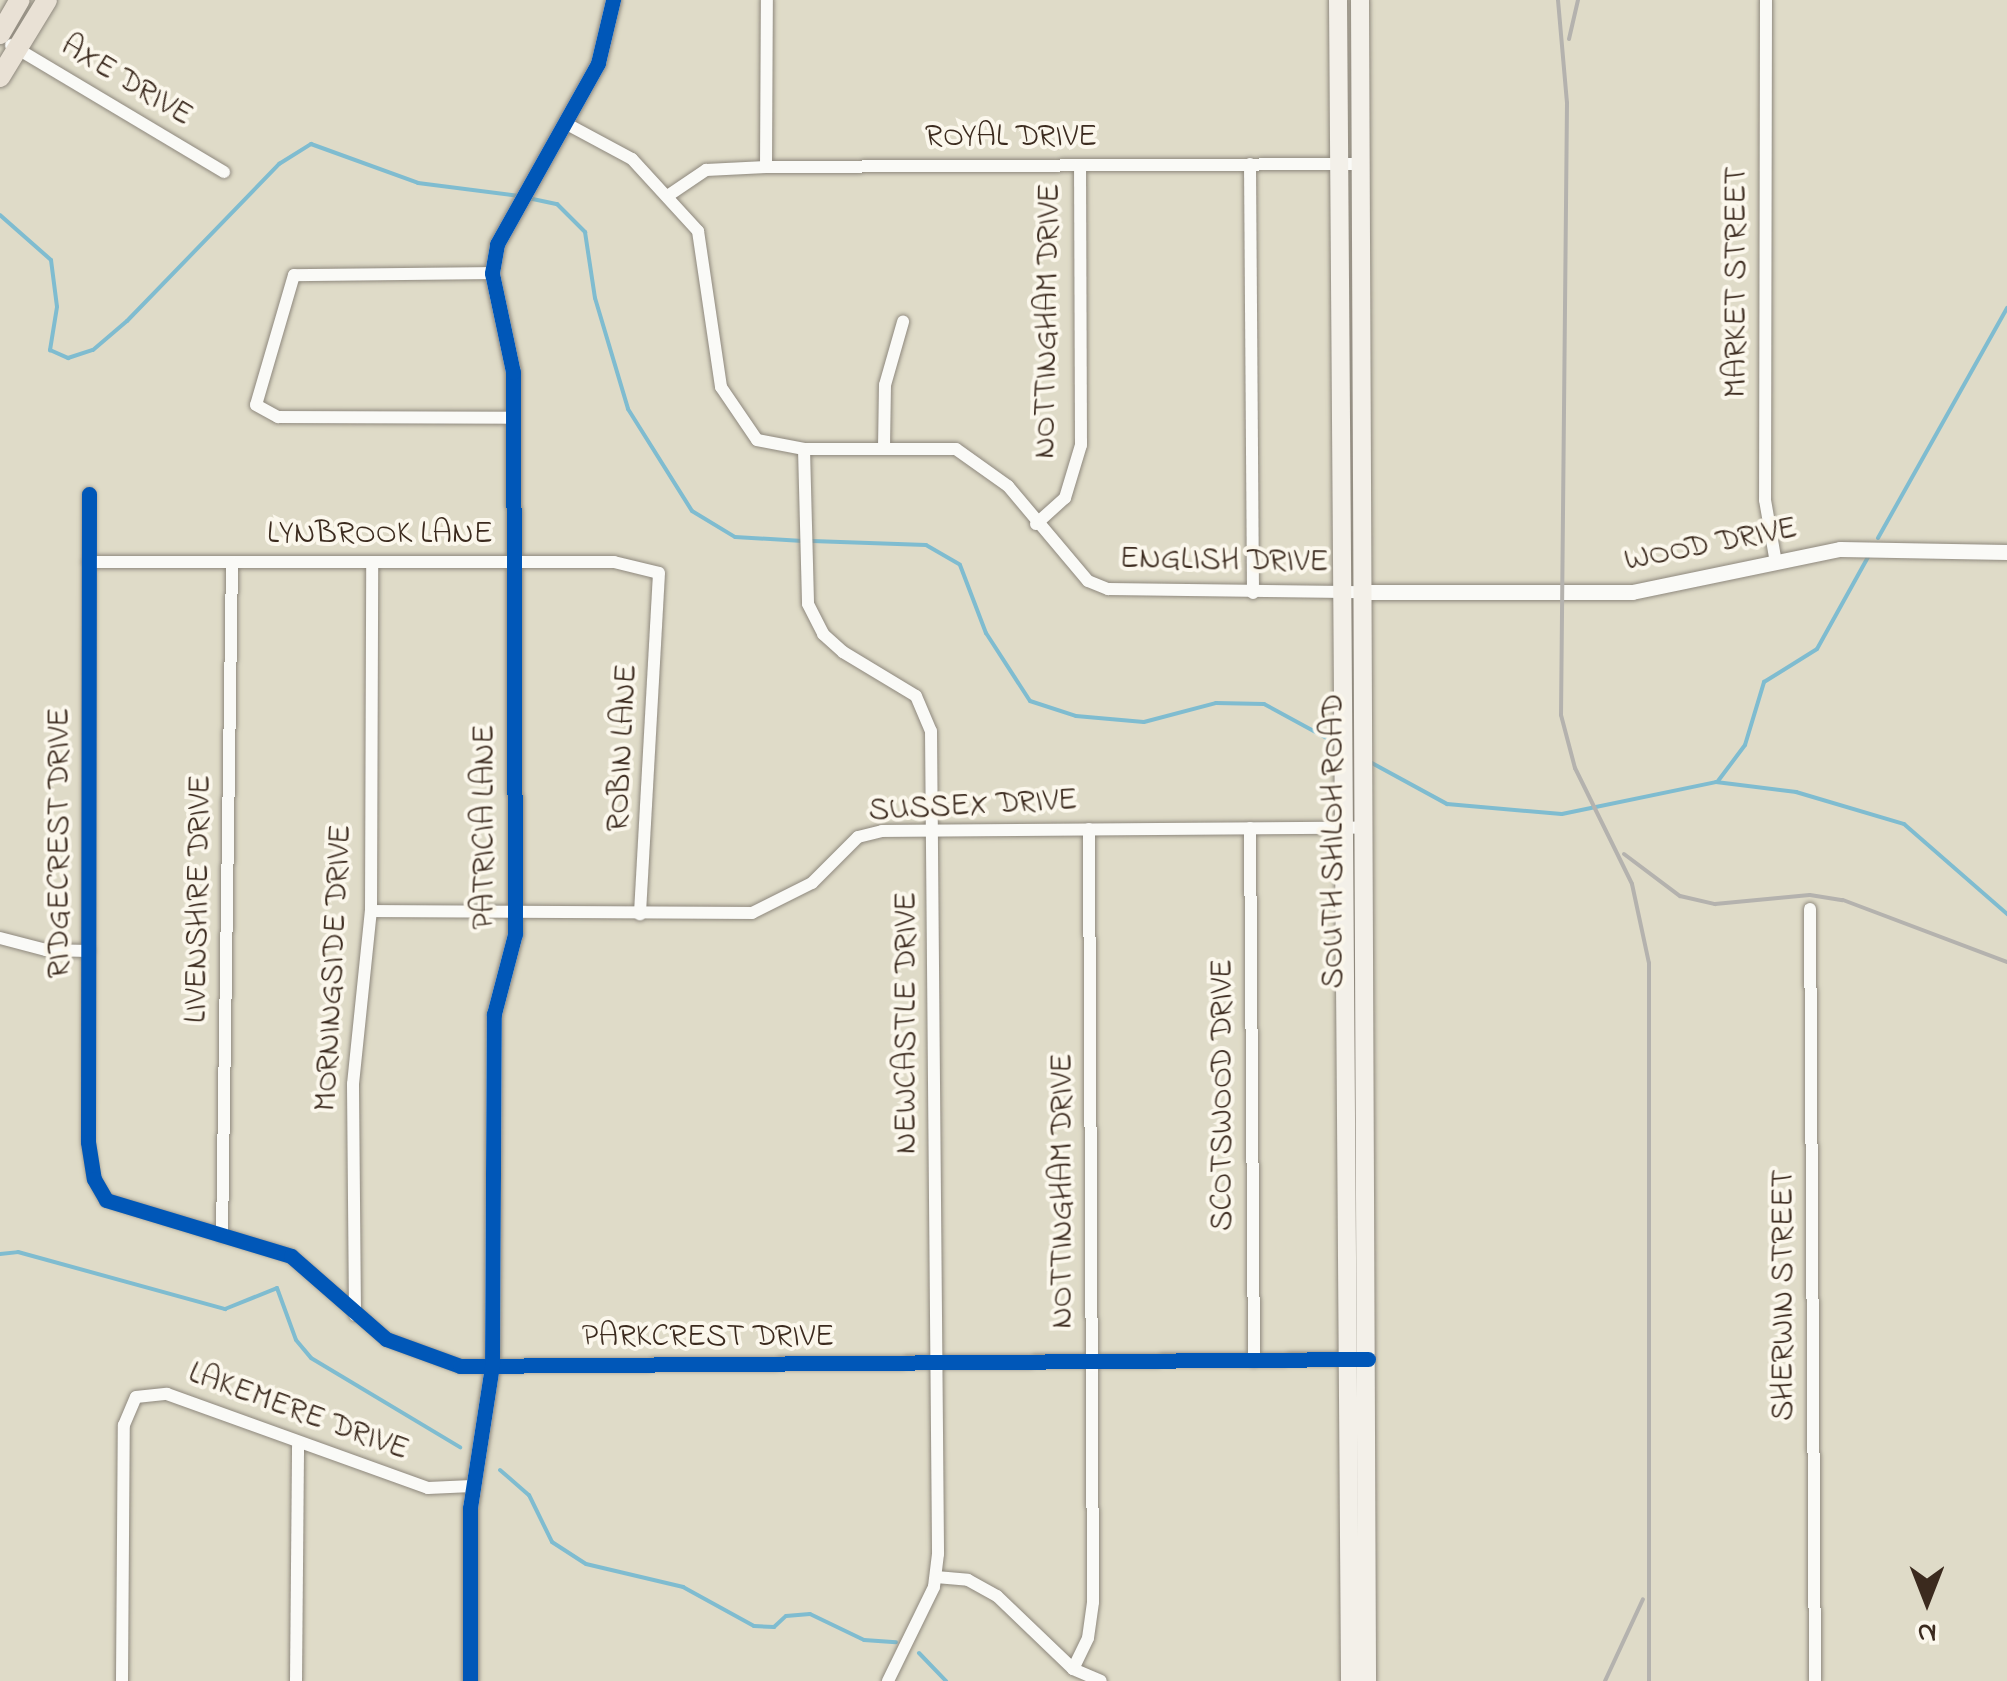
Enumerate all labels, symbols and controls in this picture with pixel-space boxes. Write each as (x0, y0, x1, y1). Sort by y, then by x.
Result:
street label: AXE DRIVE (53, 28, 199, 136)
street label: ROYAL DRIVE (925, 119, 1097, 157)
street label: MARKET STREET (1719, 166, 1757, 398)
street label: NOTTINGHAM DRIVE (1027, 183, 1071, 459)
street label: WOOD DRIVE (1621, 510, 1801, 582)
street label: LYNBROOK LANE (267, 516, 493, 554)
street label: ENGLISH DRIVE (1119, 541, 1329, 583)
street label: ROBIN LANE (600, 663, 648, 833)
street label: SOUTH SHILOH ROAD (1316, 693, 1354, 989)
street label: RIDGECREST DRIVE (42, 708, 80, 978)
street label: PATRICIA LANE (467, 724, 505, 930)
street label: LIVENSHIRE DRIVE (179, 775, 221, 1023)
street label: SUSSEX DRIVE (868, 782, 1078, 832)
street label: MORNINGSIDE DRIVE (308, 824, 362, 1112)
street label: NEWCASTLE DRIVE (889, 892, 927, 1154)
street label: SCOTSWOOD DRIVE (1205, 959, 1243, 1231)
street label: NOTTINGHAM DRIVE (1045, 1053, 1083, 1329)
street label: SHERWIN STREET (1766, 1169, 1804, 1421)
street label: PARKCREST DRIVE (582, 1319, 834, 1357)
street label: LAKEMERE DRIVE (183, 1355, 413, 1471)
north arrow (1877, 1551, 1977, 1651)
text: N (1918, 1611, 1936, 1652)

